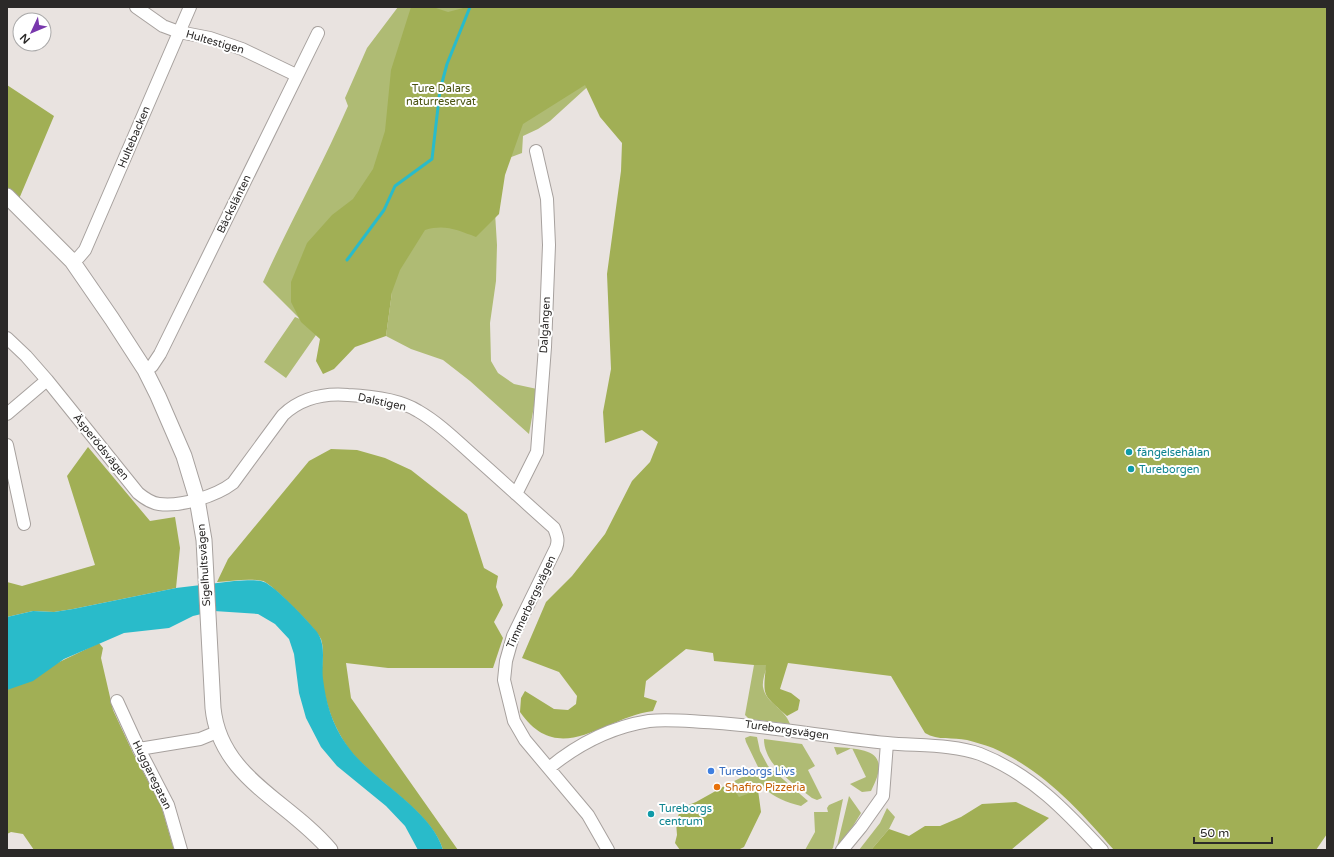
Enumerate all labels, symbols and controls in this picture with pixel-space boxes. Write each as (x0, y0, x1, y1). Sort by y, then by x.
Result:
north arrow (12, 12, 52, 52)
street label: Hultestigen (184, 27, 246, 57)
text: N (17, 31, 33, 46)
park label: Ture Dalars naturreservat (406, 82, 476, 108)
street label: Hultebacken (115, 104, 153, 170)
street label: Bäckslänten (214, 173, 254, 235)
street label: Dalgången (537, 296, 553, 354)
street label: Dalstigen (357, 391, 407, 413)
street label: Äsperödsvägen (70, 411, 132, 483)
place label: fängelsehålan (1137, 446, 1210, 459)
marker: fängelsehålan (1124, 447, 1134, 457)
place label: Tureborgen (1139, 463, 1200, 476)
marker: Tureborgen (1126, 464, 1136, 474)
street label: Sigelhultsvägen (195, 523, 213, 607)
street label: Timmerbergsvägen (504, 553, 558, 651)
street label: Tureborgsvägen (744, 718, 830, 742)
street label: Huggaregatan (130, 738, 174, 812)
place label: Tureborgs Livs (719, 765, 795, 778)
marker: Tureborgs Livs (706, 766, 716, 776)
place label: Shafiro Pizzeria (725, 781, 805, 794)
marker: Shafiro Pizzeria (712, 782, 722, 792)
place label: Tureborgs centrum (659, 802, 712, 828)
marker: Tureborgs centrum (646, 809, 656, 819)
scale bar (1194, 819, 1272, 845)
text: 50 m (1200, 826, 1229, 840)

